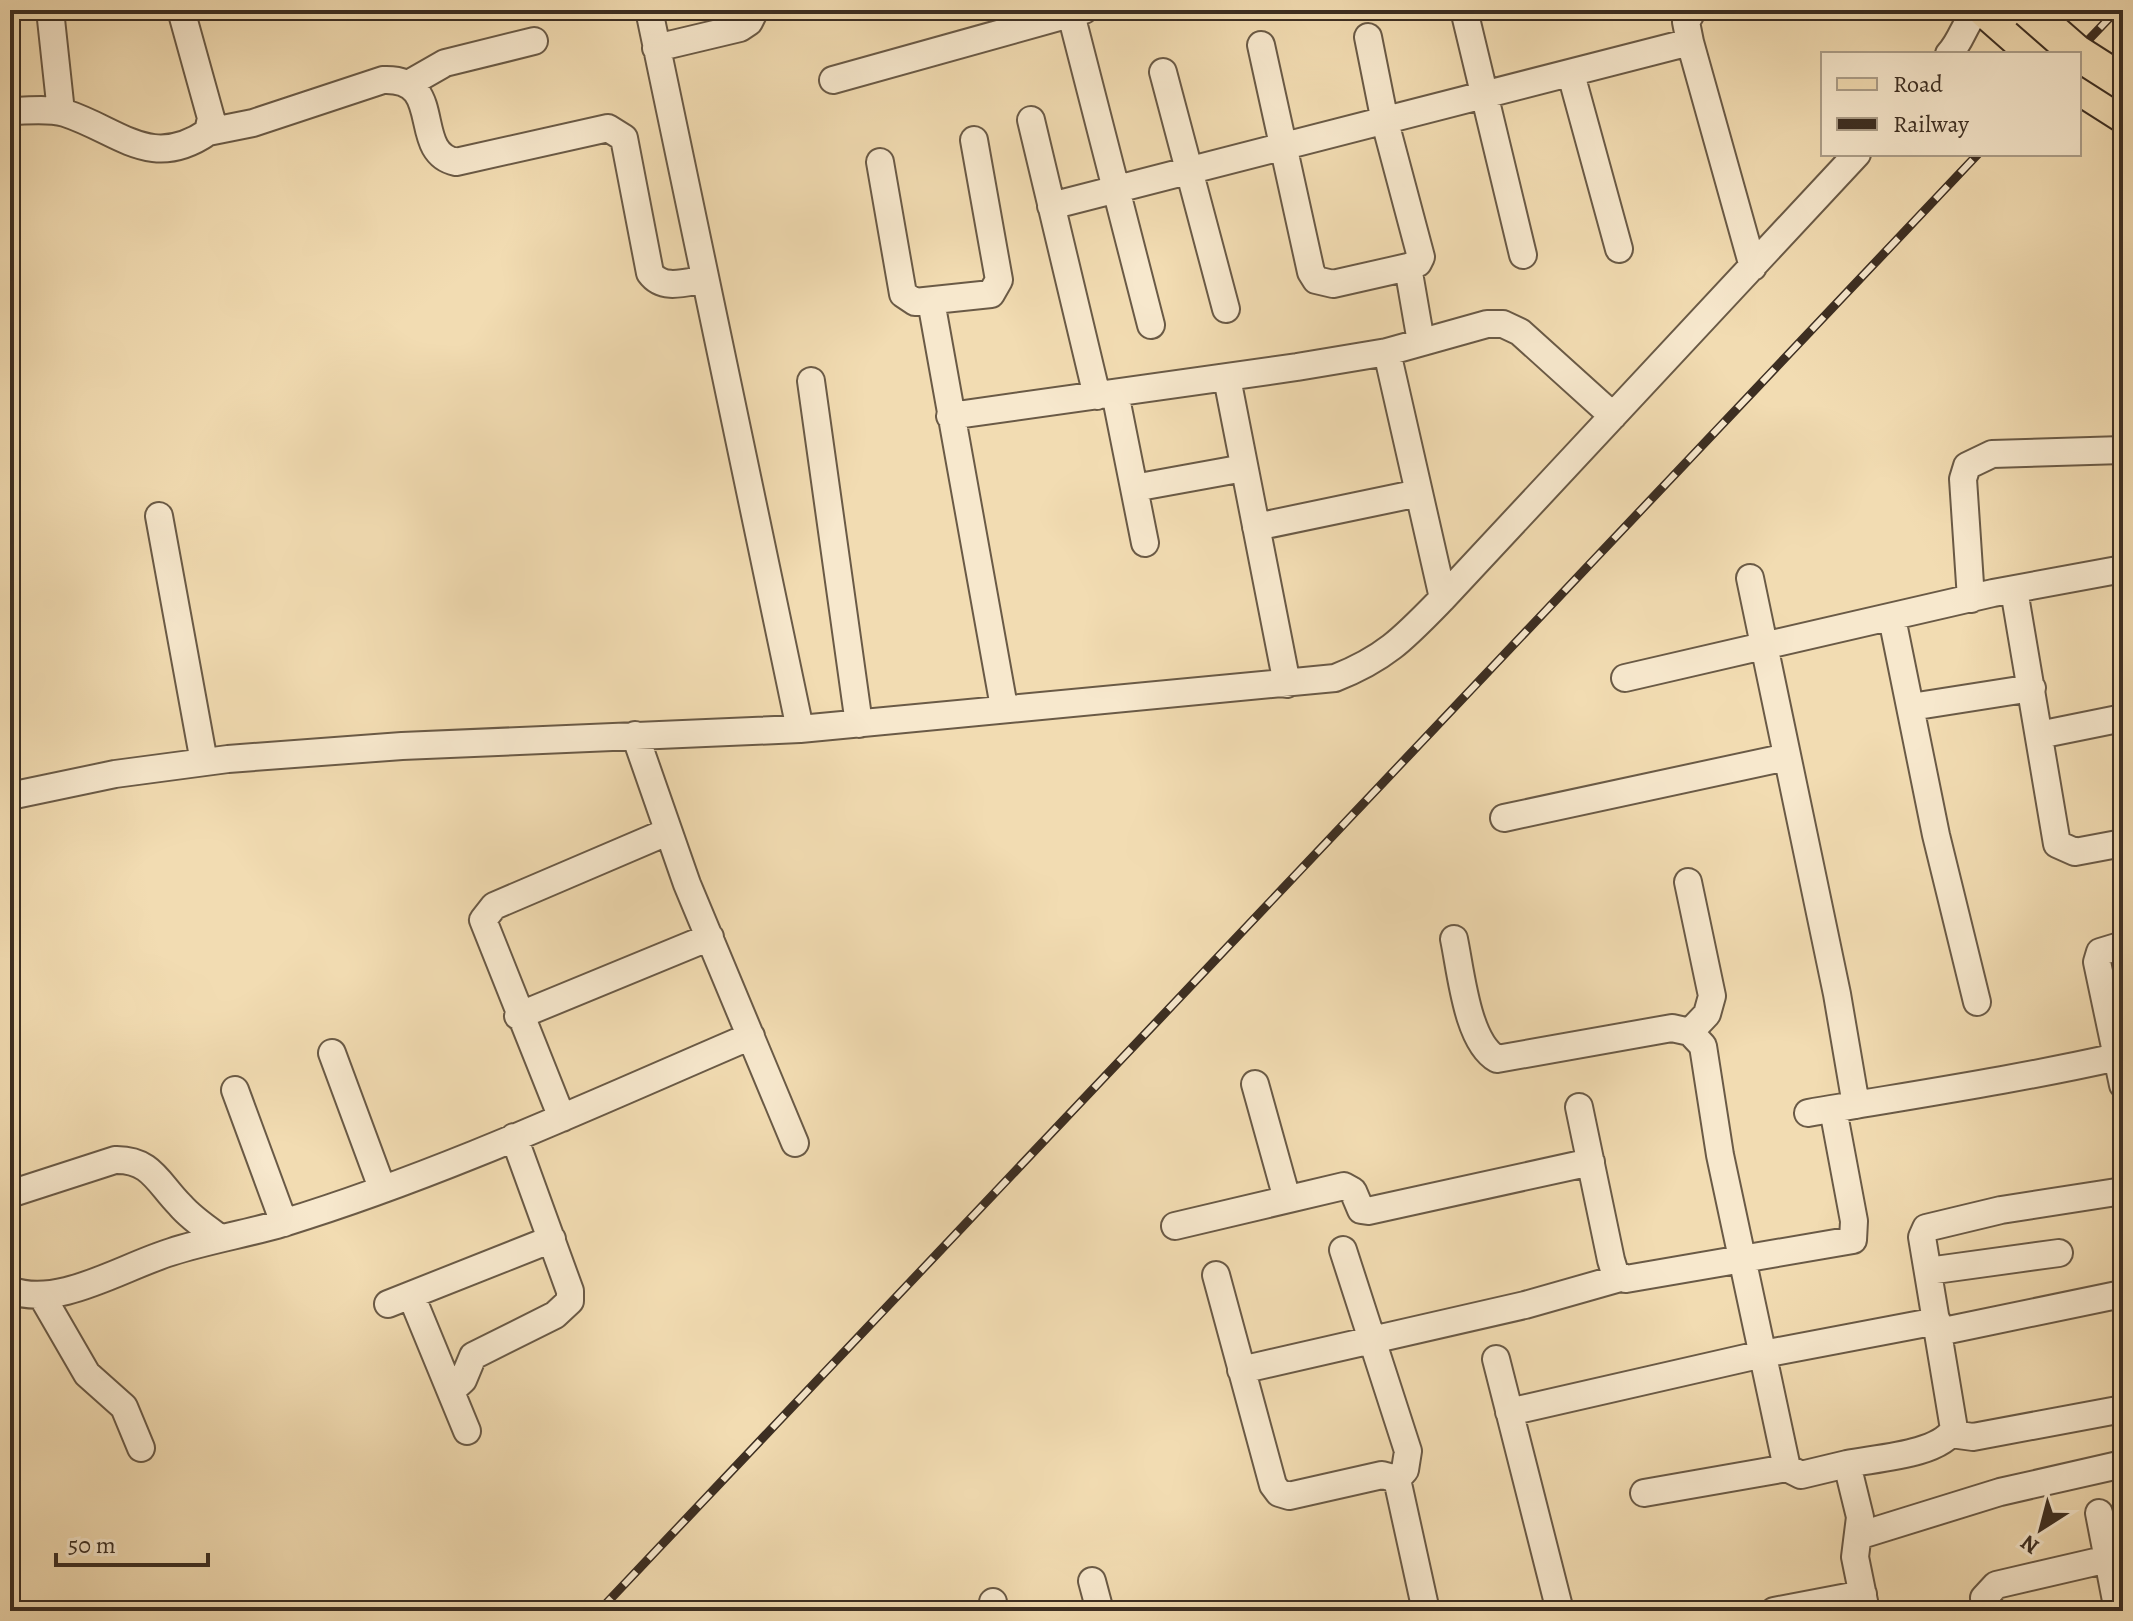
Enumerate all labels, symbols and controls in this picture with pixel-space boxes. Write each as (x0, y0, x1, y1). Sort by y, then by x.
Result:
legend (1821, 52, 2081, 156)
text: Road (1893, 68, 1943, 100)
text: Railway (1893, 108, 1969, 140)
north arrow (2001, 1489, 2081, 1569)
scale bar (56, 1517, 208, 1567)
text: N (2015, 1528, 2045, 1561)
text: 50 m (68, 1529, 116, 1561)

